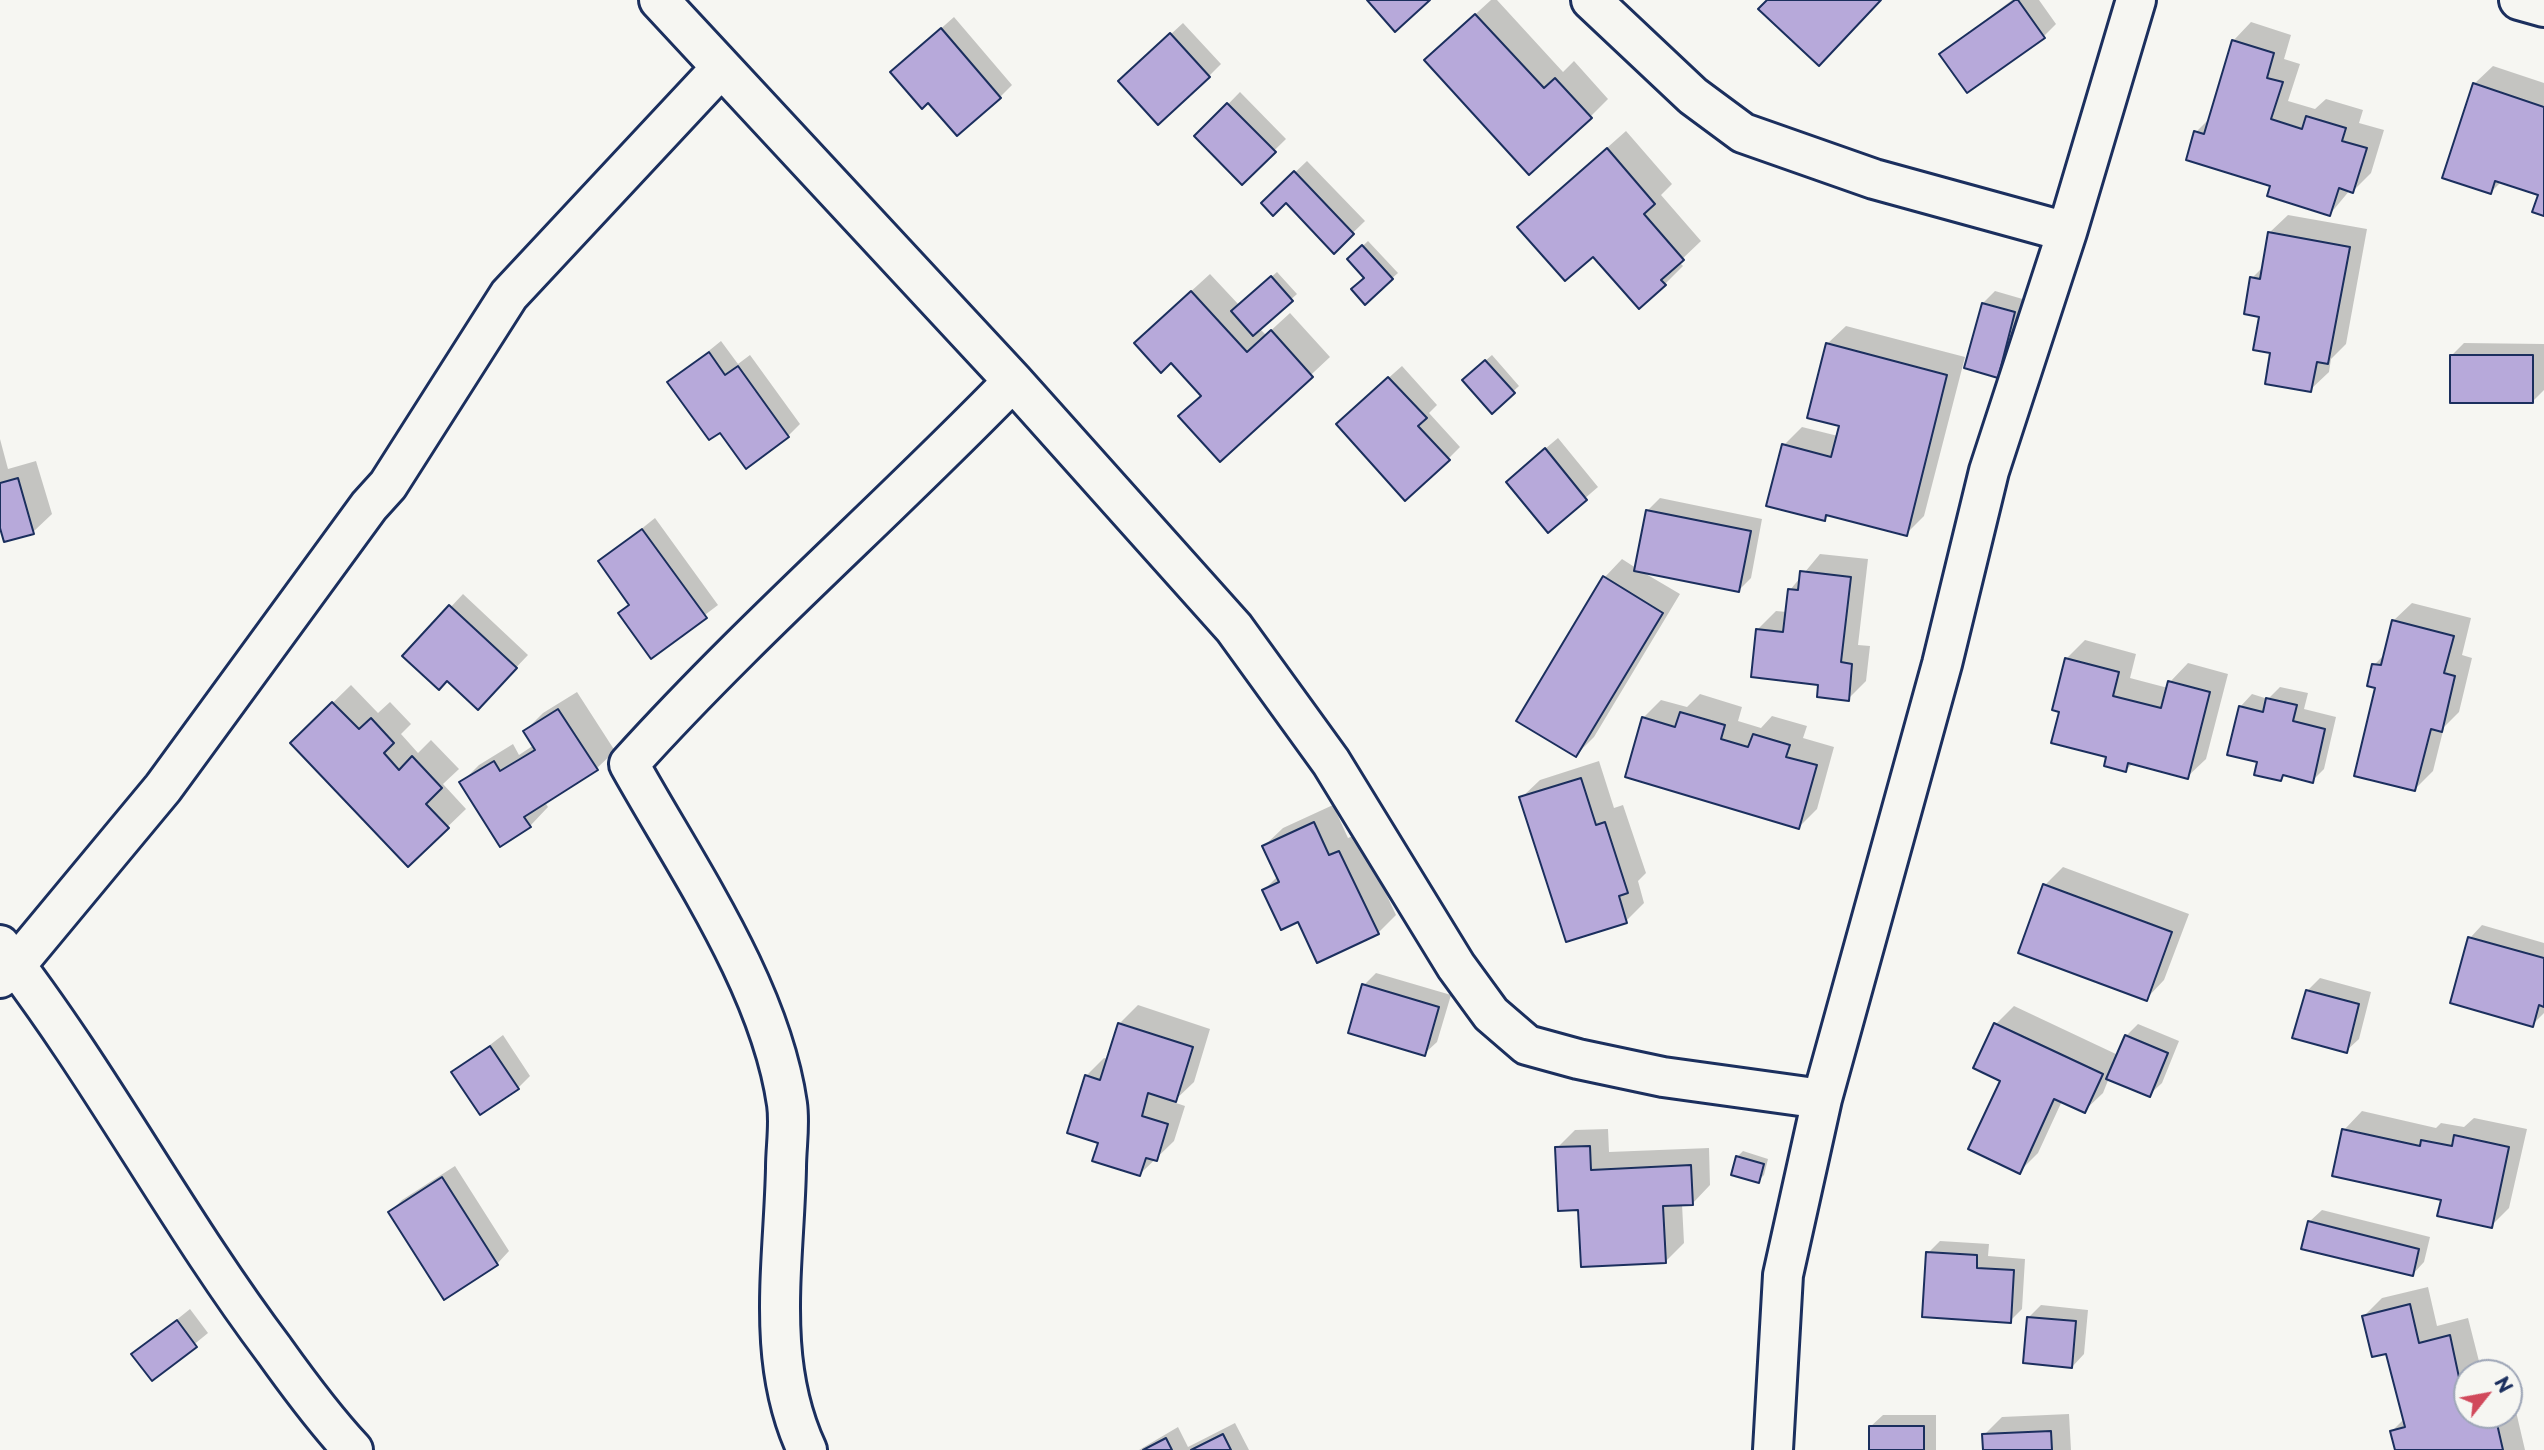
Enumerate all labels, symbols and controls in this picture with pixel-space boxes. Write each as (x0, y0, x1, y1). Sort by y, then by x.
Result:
north arrow (2453, 1359, 2523, 1429)
text: N (2488, 1371, 2520, 1398)

